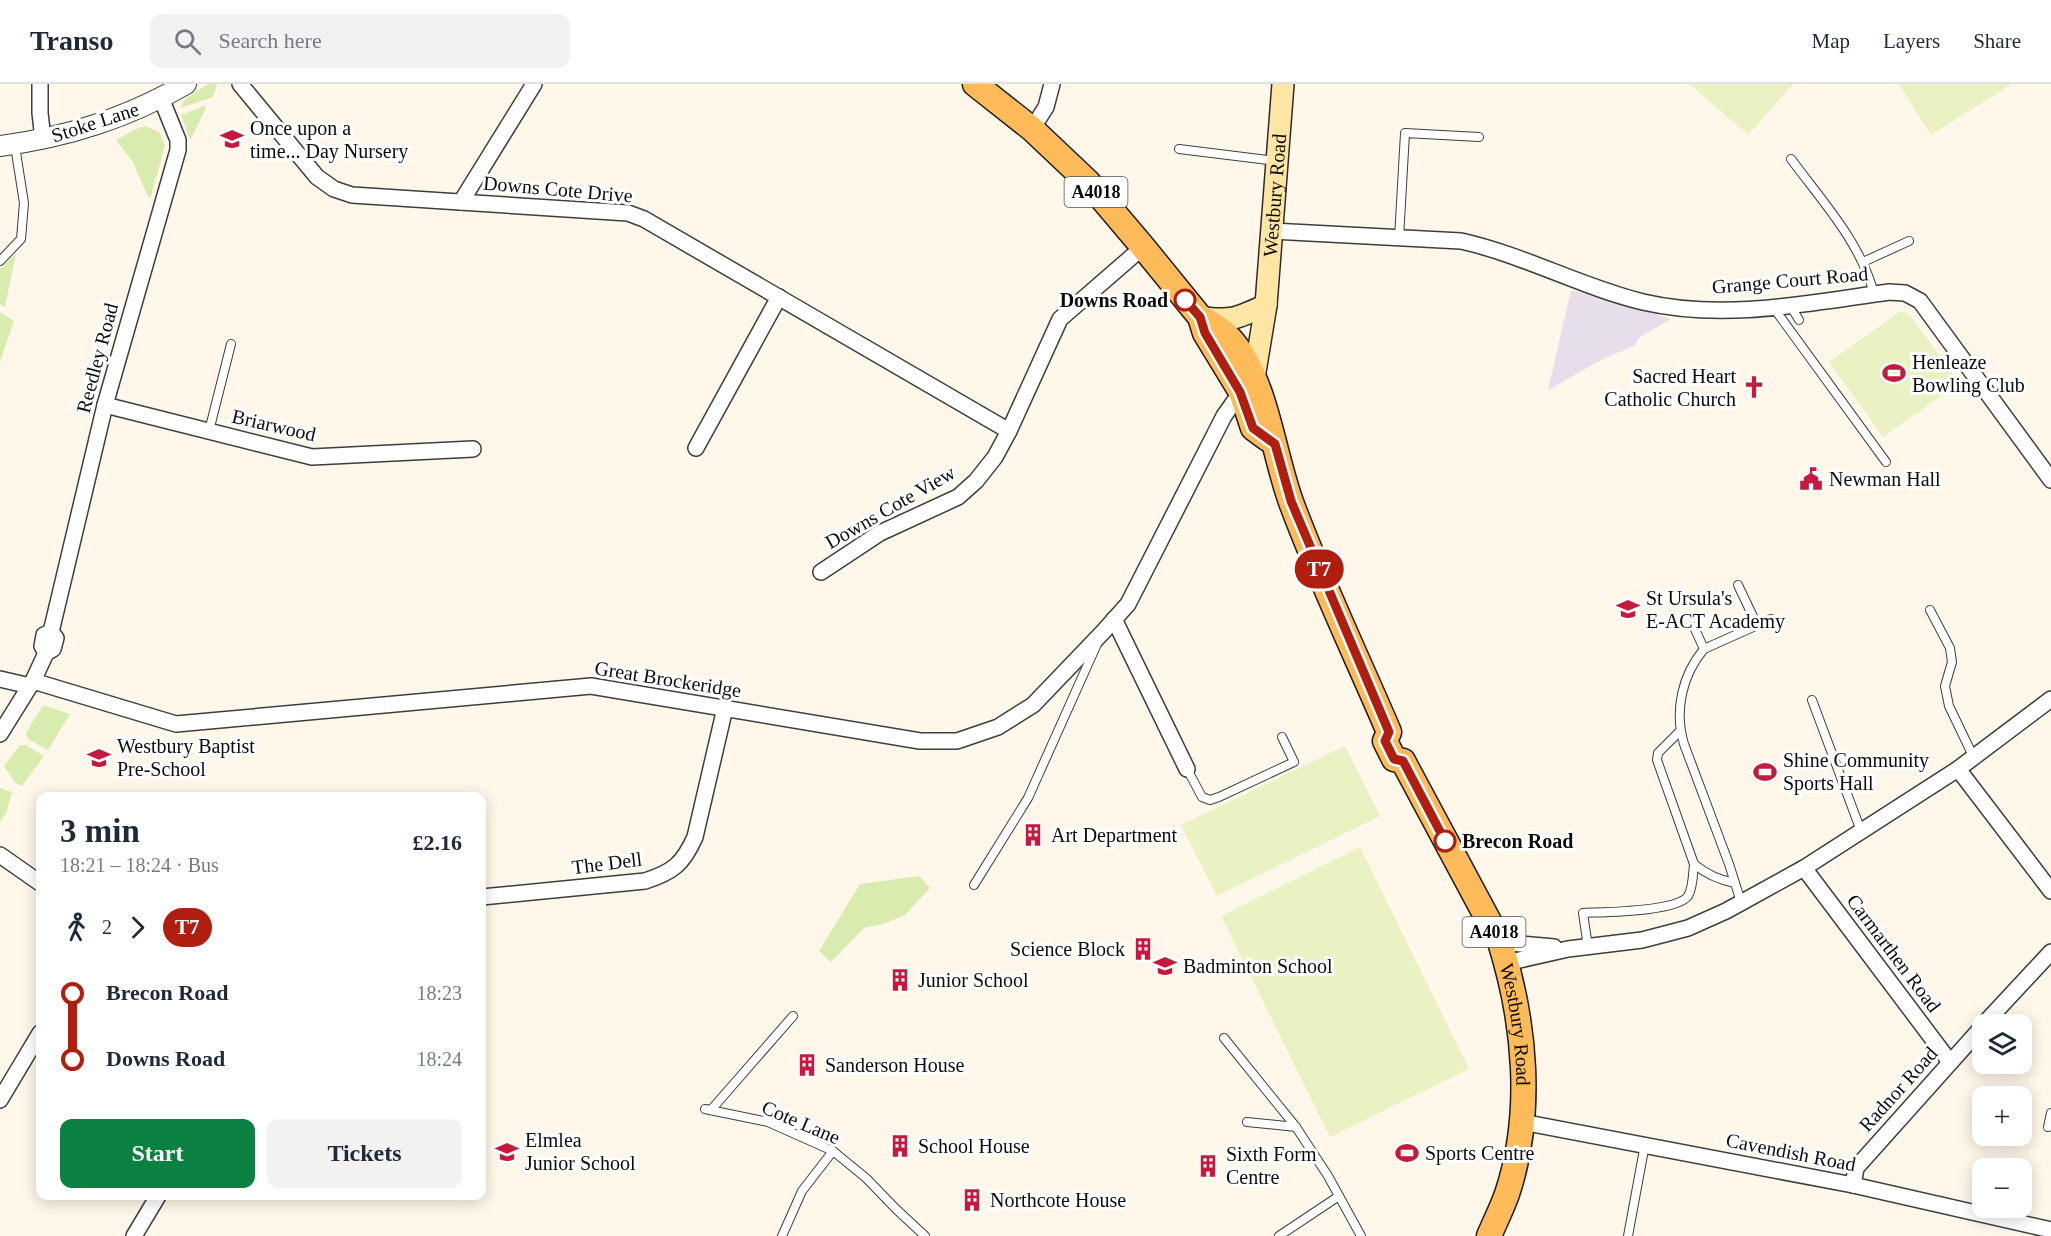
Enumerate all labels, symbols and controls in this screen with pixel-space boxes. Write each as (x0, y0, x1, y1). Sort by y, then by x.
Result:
search box (150, 14, 570, 68)
text: Transo (30, 25, 114, 56)
icon: search (171, 25, 204, 58)
text: Search here (219, 28, 322, 53)
text: Map (1812, 29, 1850, 53)
text: Layers (1883, 29, 1940, 53)
text: Share (1973, 29, 2021, 53)
street label: Stoke Lane (49, 98, 142, 146)
place label: Once upon a time... Day Nursery (250, 117, 408, 163)
school or university icon: Once upon a time... Day Nursery (219, 126, 245, 152)
street label: Westbury Road (1259, 133, 1290, 258)
street label: Downs Cote Drive (482, 172, 634, 207)
road number: A4018 (1064, 177, 1128, 207)
street label: Grange Court Road (1711, 262, 1869, 299)
place label: Downs Road (1060, 289, 1168, 311)
marker: Downs Road (1174, 289, 1196, 311)
street label: Reedley Road (72, 301, 123, 416)
place label: Henleaze Bowling Club (1912, 351, 2025, 397)
sports icon: Henleaze Bowling Club (1881, 360, 1907, 386)
place label: Sacred Heart Catholic Church (1604, 365, 1736, 410)
church icon: Sacred Heart Catholic Church (1741, 374, 1767, 400)
street label: Briarwood (230, 405, 318, 445)
street label: Downs Cote View (821, 461, 959, 553)
public building icon: Newman Hall (1798, 466, 1824, 492)
place label: Newman Hall (1829, 468, 1941, 490)
line badge: T7 (1292, 550, 1346, 588)
text: T7 (1307, 557, 1331, 581)
place label: St Ursula's E-ACT Academy (1646, 587, 1785, 633)
school or university icon: St Ursula's E-ACT Academy (1615, 596, 1641, 622)
street label: Great Brockeridge (593, 657, 743, 702)
place label: Westbury Baptist Pre-School (117, 735, 255, 780)
school or university icon: Westbury Baptist Pre-School (86, 745, 112, 771)
place label: Shine Community Sports Hall (1783, 749, 1929, 795)
sports icon: Shine Community Sports Hall (1752, 759, 1778, 785)
text: 3 min (60, 813, 140, 849)
building icon: Art Department (1020, 822, 1046, 848)
place label: Art Department (1051, 824, 1178, 847)
text: £2.16 (413, 830, 462, 855)
marker: Brecon Road (1434, 830, 1456, 852)
place label: Brecon Road (1462, 830, 1573, 852)
street label: The Dell (571, 848, 644, 878)
text: 18:21 – 18:24 · Bus (60, 854, 219, 876)
street label: Carmarthen Road (1843, 890, 1945, 1016)
icon: walk (60, 911, 93, 944)
icon: forward (121, 911, 154, 944)
text: T7 (175, 915, 200, 939)
text: 2 (102, 916, 112, 938)
road number: A4018 (1462, 917, 1526, 947)
building icon: Science Block (1130, 936, 1156, 962)
place label: Science Block (1010, 938, 1125, 960)
school or university icon: Badminton School (1152, 953, 1178, 979)
place label: Badminton School (1183, 955, 1333, 977)
street label: Westbury Road (1496, 961, 1534, 1086)
building icon: Junior School (887, 967, 913, 993)
place label: Junior School (918, 969, 1029, 991)
text: Brecon Road (106, 980, 228, 1005)
text: 18:23 (416, 982, 462, 1004)
map controls (1972, 1014, 2032, 1218)
button: layers (1972, 1014, 2032, 1074)
street label: Radnor Road (1854, 1042, 1942, 1136)
text: Downs Road (106, 1046, 225, 1071)
text: 18:24 (416, 1048, 462, 1070)
building icon: Sanderson House (794, 1052, 820, 1078)
place label: Sanderson House (825, 1054, 965, 1076)
button: + (1972, 1086, 2032, 1146)
street label: Cote Lane (759, 1096, 843, 1148)
button: Start (60, 1119, 255, 1188)
button: Tickets (267, 1119, 462, 1188)
place label: Elmlea Junior School (525, 1129, 636, 1174)
street label: Cavendish Road (1724, 1129, 1858, 1175)
building icon: School House (887, 1133, 913, 1159)
place label: School House (918, 1135, 1030, 1157)
school or university icon: Elmlea Junior School (494, 1139, 520, 1165)
sports icon: Sports Centre (1394, 1140, 1420, 1166)
place label: Sports Centre (1425, 1142, 1535, 1165)
place label: Sixth Form Centre (1226, 1143, 1317, 1188)
building icon: Sixth Form Centre (1195, 1153, 1221, 1179)
button: − (1972, 1158, 2032, 1218)
building icon: Northcote House (959, 1187, 985, 1213)
place label: Northcote House (990, 1189, 1126, 1211)

